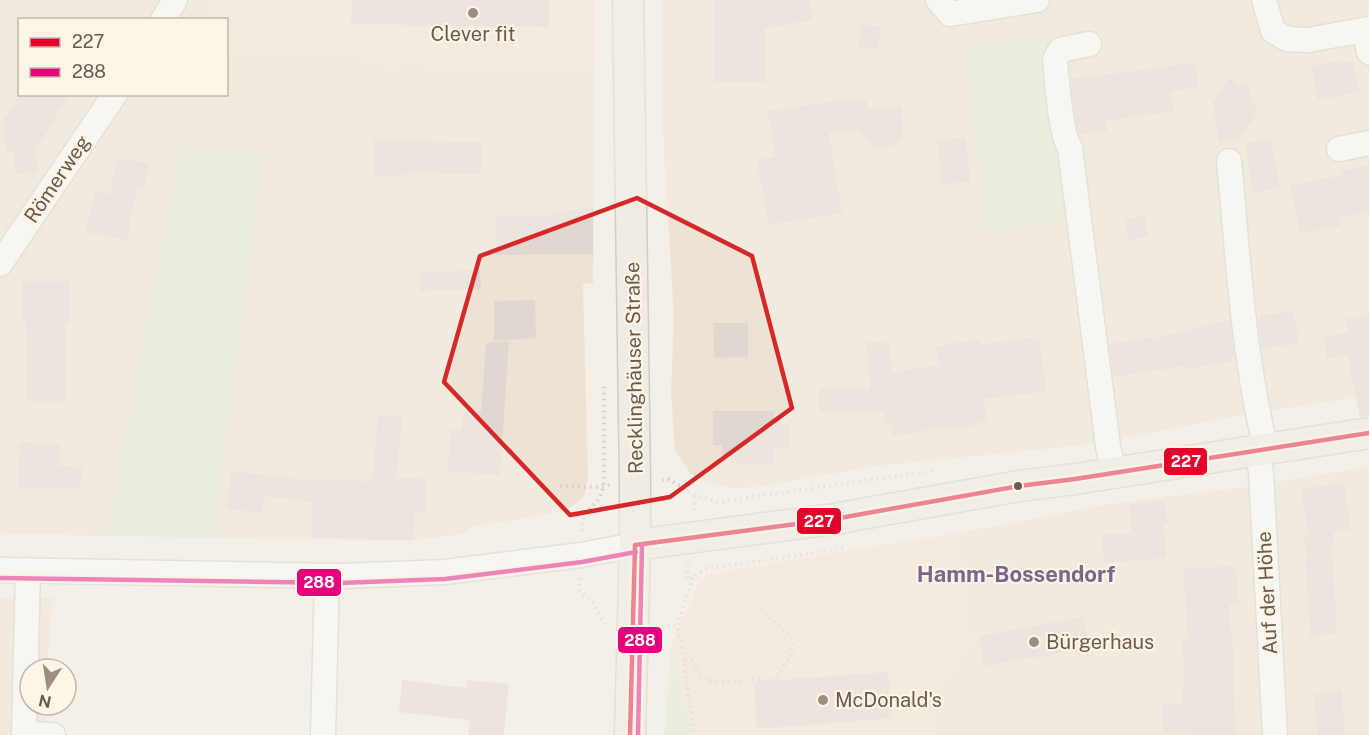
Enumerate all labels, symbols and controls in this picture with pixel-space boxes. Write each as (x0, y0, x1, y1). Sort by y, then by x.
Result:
marker: Clever fit (466, 6, 480, 20)
legend (18, 18, 228, 96)
place label: Clever fit (430, 22, 516, 46)
text: 227 (72, 31, 104, 52)
text: 288 (72, 61, 106, 82)
street label: Römerweg (19, 131, 95, 227)
street label: Recklinghäuser Straße (620, 262, 648, 474)
line badge: 227 (1163, 447, 1208, 476)
text: 227 (1171, 452, 1201, 471)
unlabelled marker (1012, 480, 1024, 492)
line badge: 227 (796, 507, 842, 535)
text: 227 (804, 512, 834, 531)
street label: Auf der Höhe (1252, 531, 1282, 655)
district label: Hamm-Bossendorf (917, 561, 1115, 587)
line badge: 288 (296, 568, 342, 597)
text: 288 (303, 573, 335, 592)
line badge: 288 (617, 626, 663, 654)
place label: Bürgerhaus (1046, 630, 1154, 654)
text: 288 (624, 631, 656, 650)
marker: Bürgerhaus (1027, 635, 1041, 649)
north arrow (18, 657, 78, 717)
place label: McDonald's (835, 688, 942, 712)
text: N (37, 691, 53, 712)
marker: McDonald's (816, 693, 830, 707)

